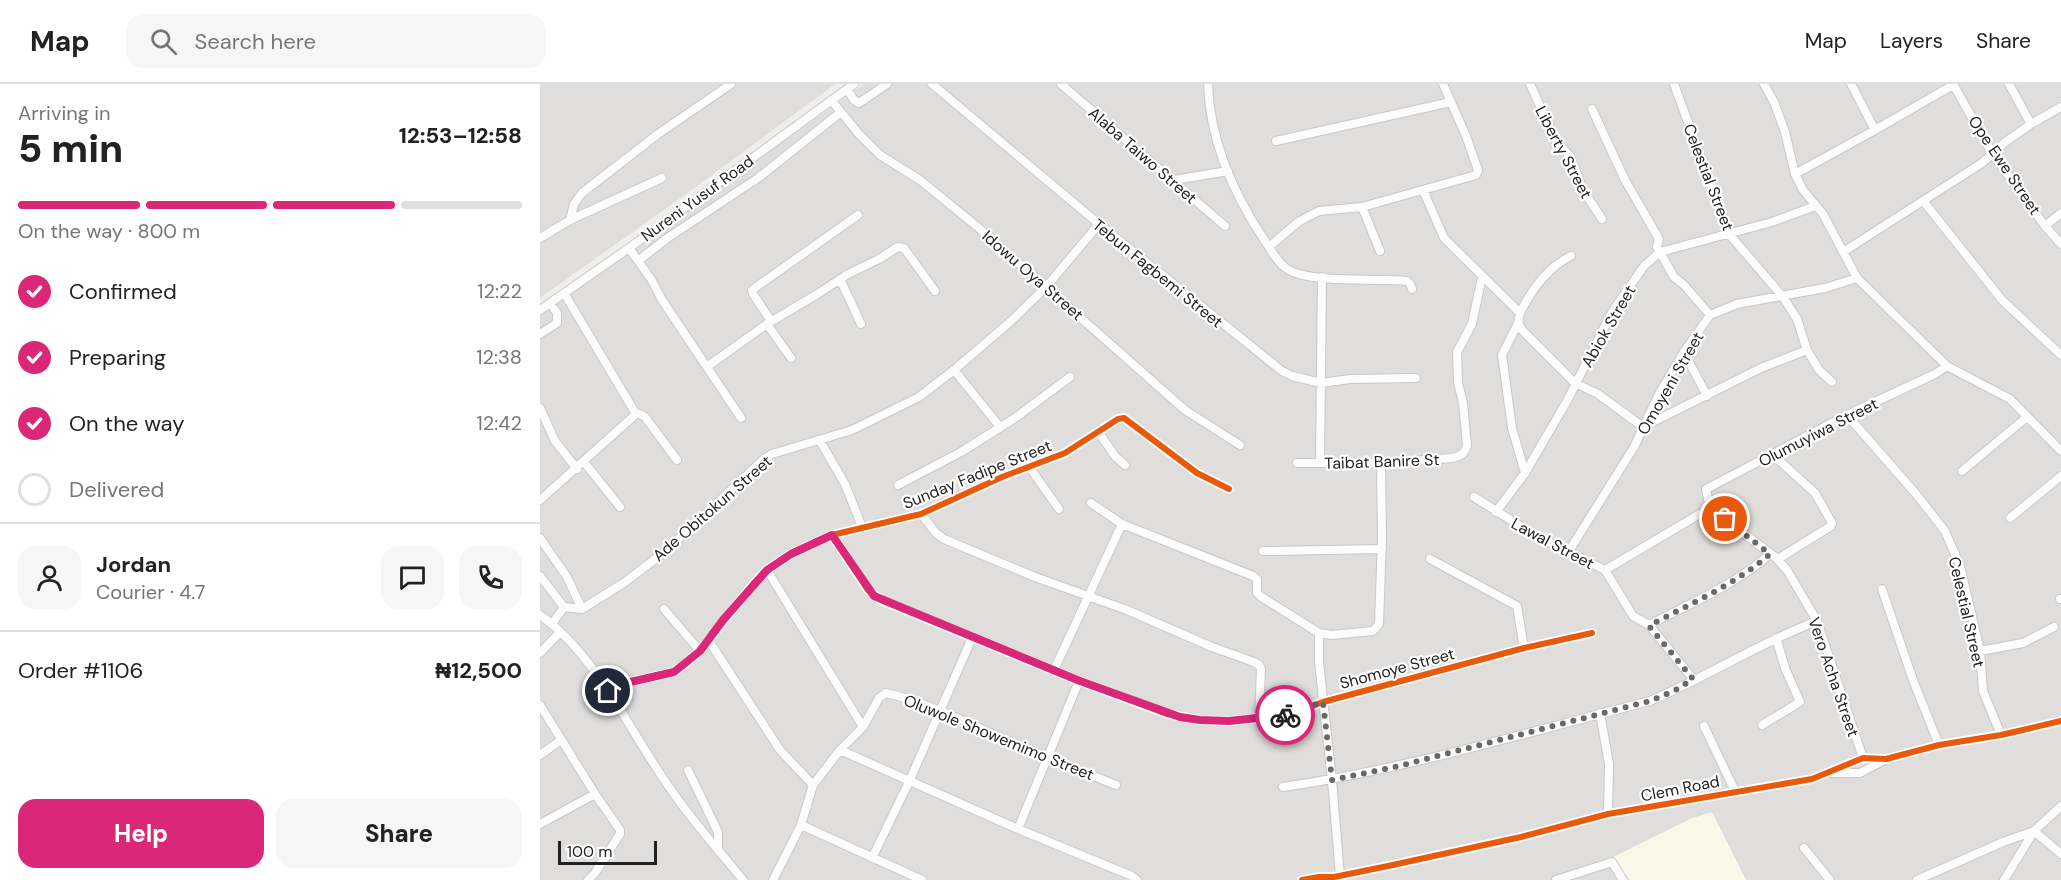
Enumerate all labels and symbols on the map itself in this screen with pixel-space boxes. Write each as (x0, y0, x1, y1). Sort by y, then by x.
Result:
street label: Alaba Taiwo Street (1084, 102, 1201, 208)
street label: Liberty Street (1530, 102, 1597, 202)
street label: Ope Ewe Street (1964, 112, 2046, 219)
street label: Celestial Street (1679, 121, 1739, 234)
street label: Nureni Yusuf Road (637, 150, 758, 246)
street label: Tebun Fagbemi Street (1088, 214, 1227, 332)
street label: Idowu Oya Street (978, 226, 1088, 325)
street label: Abiok Street (1576, 281, 1640, 371)
street label: Omoyeni Street (1632, 328, 1708, 438)
street label: Olumuyiwa Street (1755, 393, 1882, 472)
street label: Sunday Fadipe Street (900, 435, 1055, 514)
street label: Taibat Banire St (1324, 449, 1440, 474)
street label: Ade Obitokun Street (648, 451, 776, 566)
pin (1699, 493, 1750, 544)
street label: Lawal Street (1508, 513, 1598, 574)
street label: Celestial Street (1944, 555, 1989, 669)
street label: Vero Acha Street (1803, 615, 1864, 740)
street label: Shomoye Street (1337, 643, 1457, 694)
pin (582, 665, 633, 716)
courier (1255, 685, 1315, 745)
street label: Oluwole Showemimo Street (901, 690, 1097, 785)
street label: Clem Road (1639, 771, 1721, 806)
scale bar (558, 838, 657, 866)

